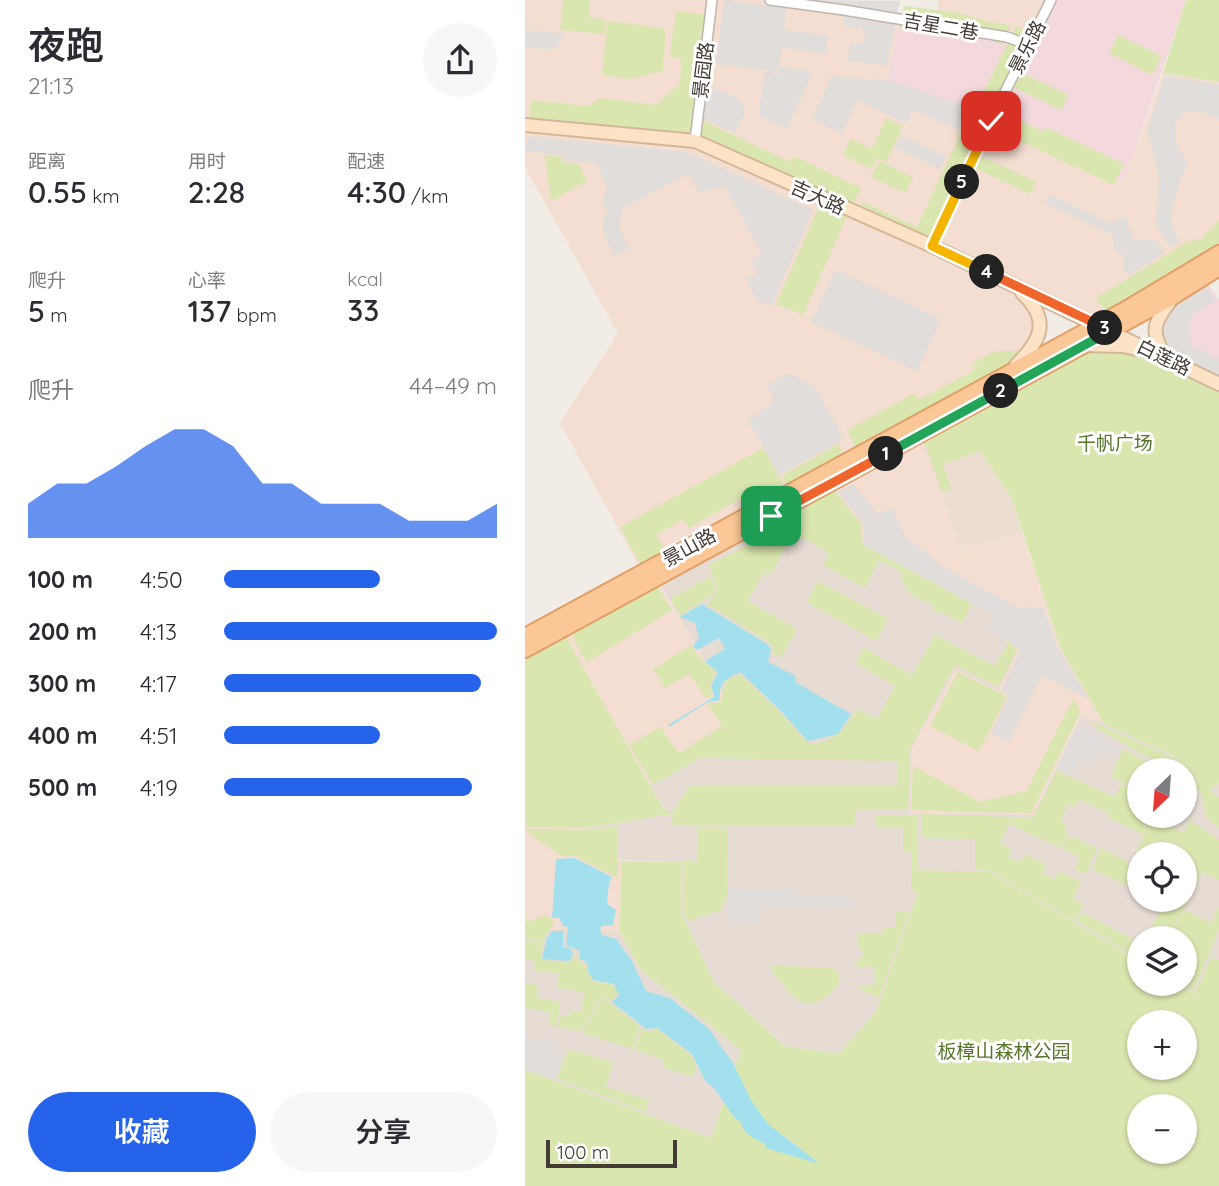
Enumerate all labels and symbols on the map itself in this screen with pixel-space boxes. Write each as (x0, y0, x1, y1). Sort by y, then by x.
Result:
street label: 吉星二巷 (901, 8, 981, 44)
street label: 景乐路 (1003, 16, 1051, 78)
street label: 景园路 (688, 40, 718, 100)
pin (961, 91, 1021, 151)
pin: 5 (945, 164, 979, 200)
street label: 吉大路 (787, 174, 849, 220)
pin: 4 (969, 254, 1005, 290)
pin: 3 (1087, 310, 1123, 346)
street label: 白莲路 (1133, 334, 1195, 380)
pin: 2 (983, 374, 1019, 408)
park label: 千帆广场 (1077, 431, 1153, 455)
pin: 1 (869, 436, 903, 472)
pin (741, 486, 801, 546)
street label: 景山路 (658, 523, 720, 571)
north arrow (1127, 758, 1197, 828)
park label: 板樟山森林公园 (937, 1039, 1071, 1063)
scale bar (546, 1137, 677, 1169)

